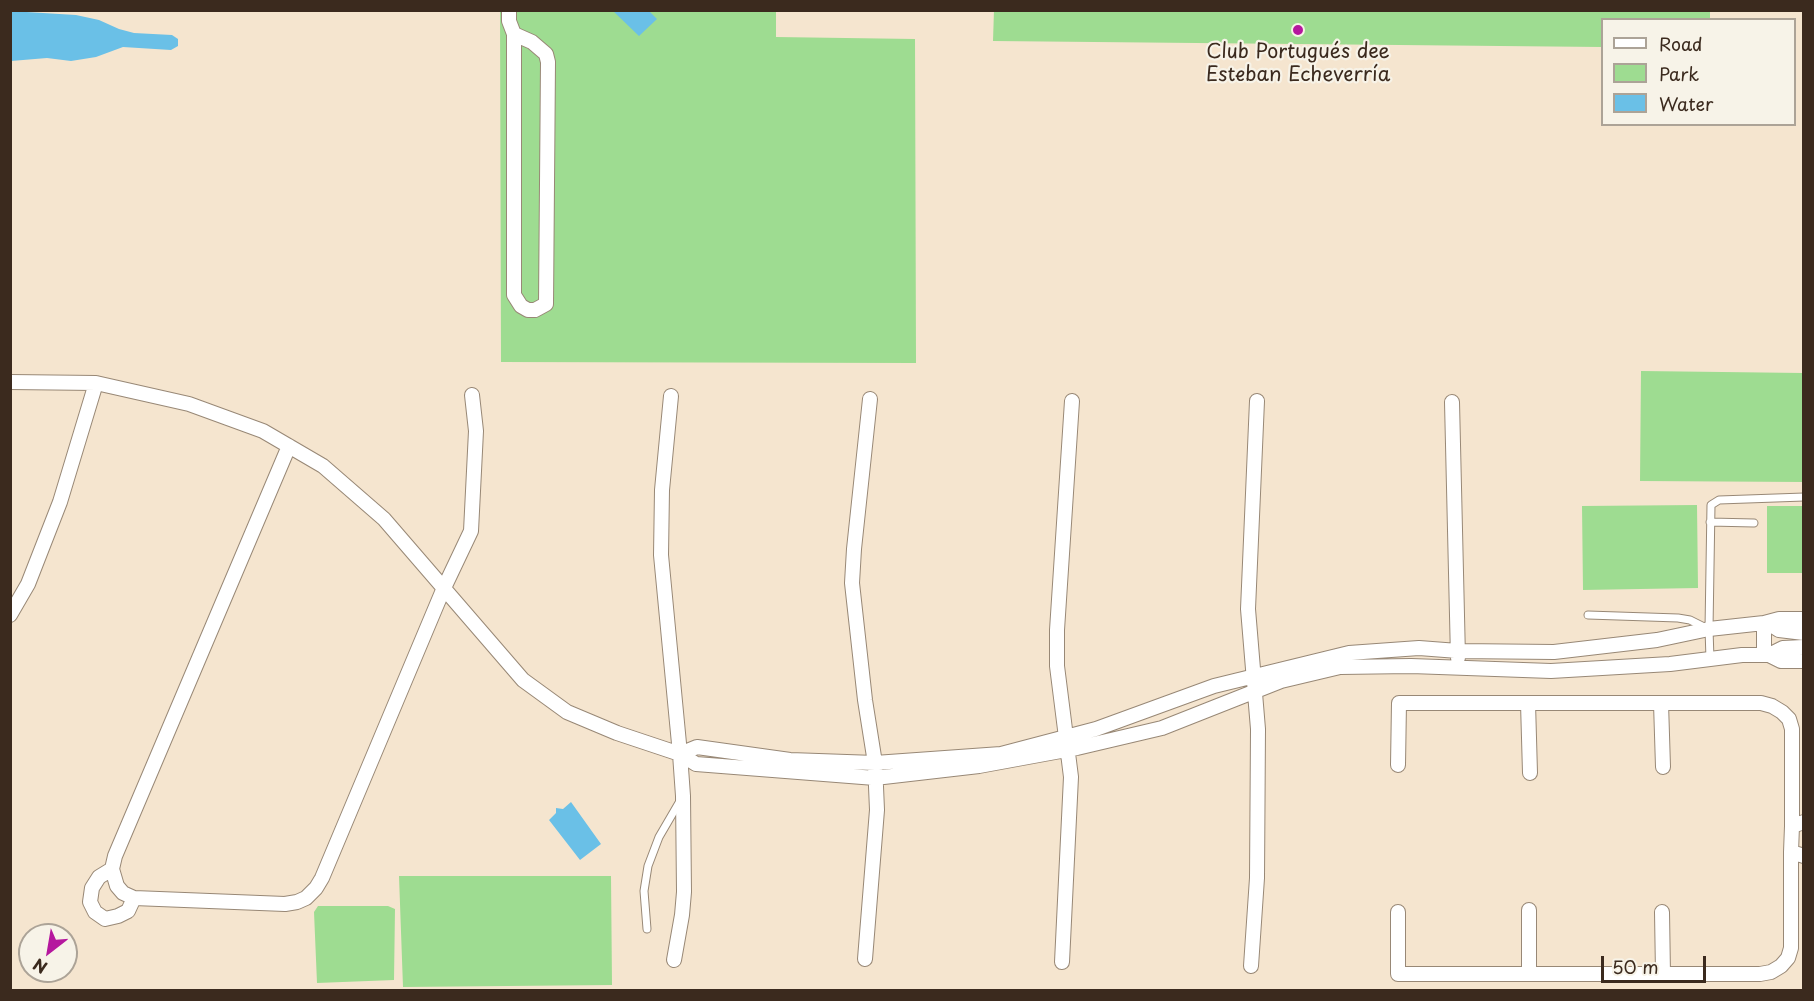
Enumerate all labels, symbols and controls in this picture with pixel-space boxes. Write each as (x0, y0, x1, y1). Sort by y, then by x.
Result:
legend (1601, 18, 1796, 126)
marker: Club Portugués dee Esteban Echeverría (1291, 23, 1305, 37)
text: Road (1659, 30, 1703, 57)
place label: Club Portugués dee Esteban Echeverría (1206, 40, 1390, 87)
text: Park (1659, 60, 1699, 87)
text: Water (1659, 90, 1713, 117)
north arrow (18, 923, 78, 983)
scale bar (1604, 944, 1709, 982)
text: N (28, 953, 51, 980)
text: 50 m (1612, 953, 1659, 980)

